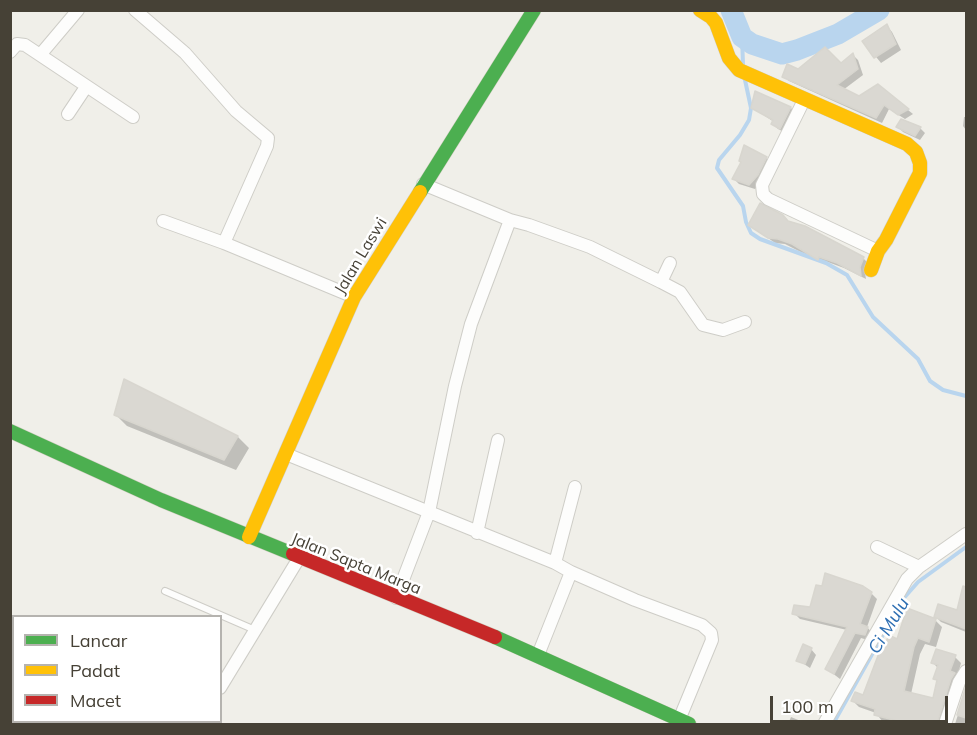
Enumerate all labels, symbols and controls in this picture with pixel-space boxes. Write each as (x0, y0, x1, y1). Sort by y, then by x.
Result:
street label: Jalan Laswi (331, 214, 391, 298)
street label: Jalan Sapta Marga (288, 529, 424, 599)
water label: Ci Mulu (864, 594, 914, 658)
legend (12, 615, 222, 723)
text: Lancar (70, 629, 127, 652)
text: Padat (70, 659, 120, 682)
scale bar (773, 684, 952, 722)
text: Macet (70, 689, 121, 712)
text: 100 m (781, 695, 834, 718)

